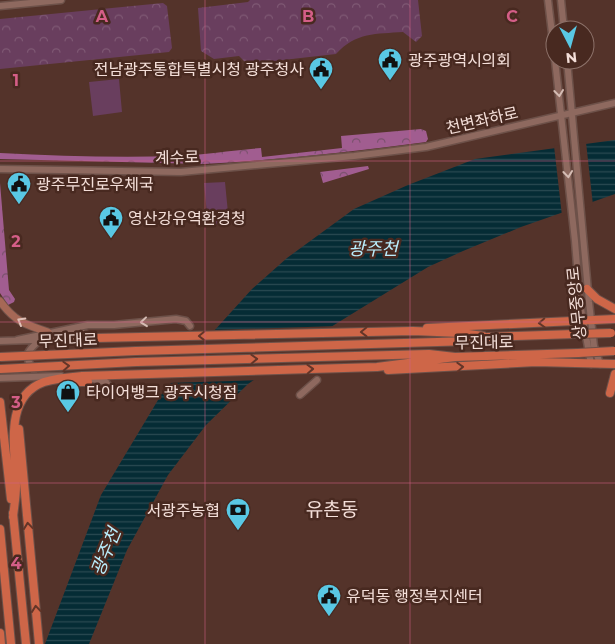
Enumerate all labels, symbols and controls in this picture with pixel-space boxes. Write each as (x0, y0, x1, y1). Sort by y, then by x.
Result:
text: A (95, 7, 109, 26)
text: B (302, 7, 314, 26)
text: C (506, 7, 518, 26)
north arrow (545, 20, 595, 70)
public building icon: 광주광역시의회 (377, 47, 403, 81)
text: N (565, 48, 578, 67)
place label: 광주광역시의회 (408, 51, 511, 70)
public building icon: 전남광주통합특별시청 광주청사 (308, 56, 334, 90)
place label: 전남광주통합특별시청 광주청사 (94, 60, 304, 79)
text: 1 (13, 71, 19, 90)
one-way arrow (553, 89, 564, 97)
street label: 천변좌하로 (444, 103, 520, 138)
street label: 계수로 (155, 148, 200, 167)
public building icon: 광주무진로우체국 (6, 171, 32, 205)
one-way arrow (562, 171, 573, 179)
place label: 광주무진로우체국 (36, 175, 154, 194)
public building icon: 영산강유역환경청 (98, 205, 124, 239)
place label: 영산강유역환경청 (128, 209, 246, 228)
text: 2 (11, 232, 21, 251)
water label: 광주천 (348, 238, 400, 260)
street label: 상무중앙로 (563, 265, 590, 341)
one-way arrow (139, 316, 147, 327)
one-way arrow (17, 317, 26, 327)
one-way arrow (538, 317, 546, 328)
one-way arrow (360, 327, 368, 338)
street label: 무진대로 (38, 330, 98, 351)
one-way arrow (198, 331, 206, 342)
street label: 무진대로 (454, 332, 514, 353)
one-way arrow (251, 354, 259, 364)
one-way arrow (62, 360, 70, 371)
one-way arrow (456, 361, 464, 372)
one-way arrow (306, 364, 314, 375)
shop icon: 타이어뱅크 광주시청점 (55, 379, 81, 413)
place label: 타이어뱅크 광주시청점 (86, 383, 237, 402)
text: 3 (10, 393, 21, 412)
bank icon: 서광주농협 (225, 497, 251, 531)
district label: 유촌동 (306, 498, 358, 521)
place label: 서광주농협 (146, 501, 220, 520)
one-way arrow (23, 522, 34, 530)
water label: 광주천 (86, 523, 126, 579)
text: 4 (10, 554, 22, 573)
public building icon: 유덕동 행정복지센터 (316, 583, 342, 617)
place label: 유덕동 행정복지센터 (346, 587, 483, 606)
one-way arrow (30, 605, 41, 613)

